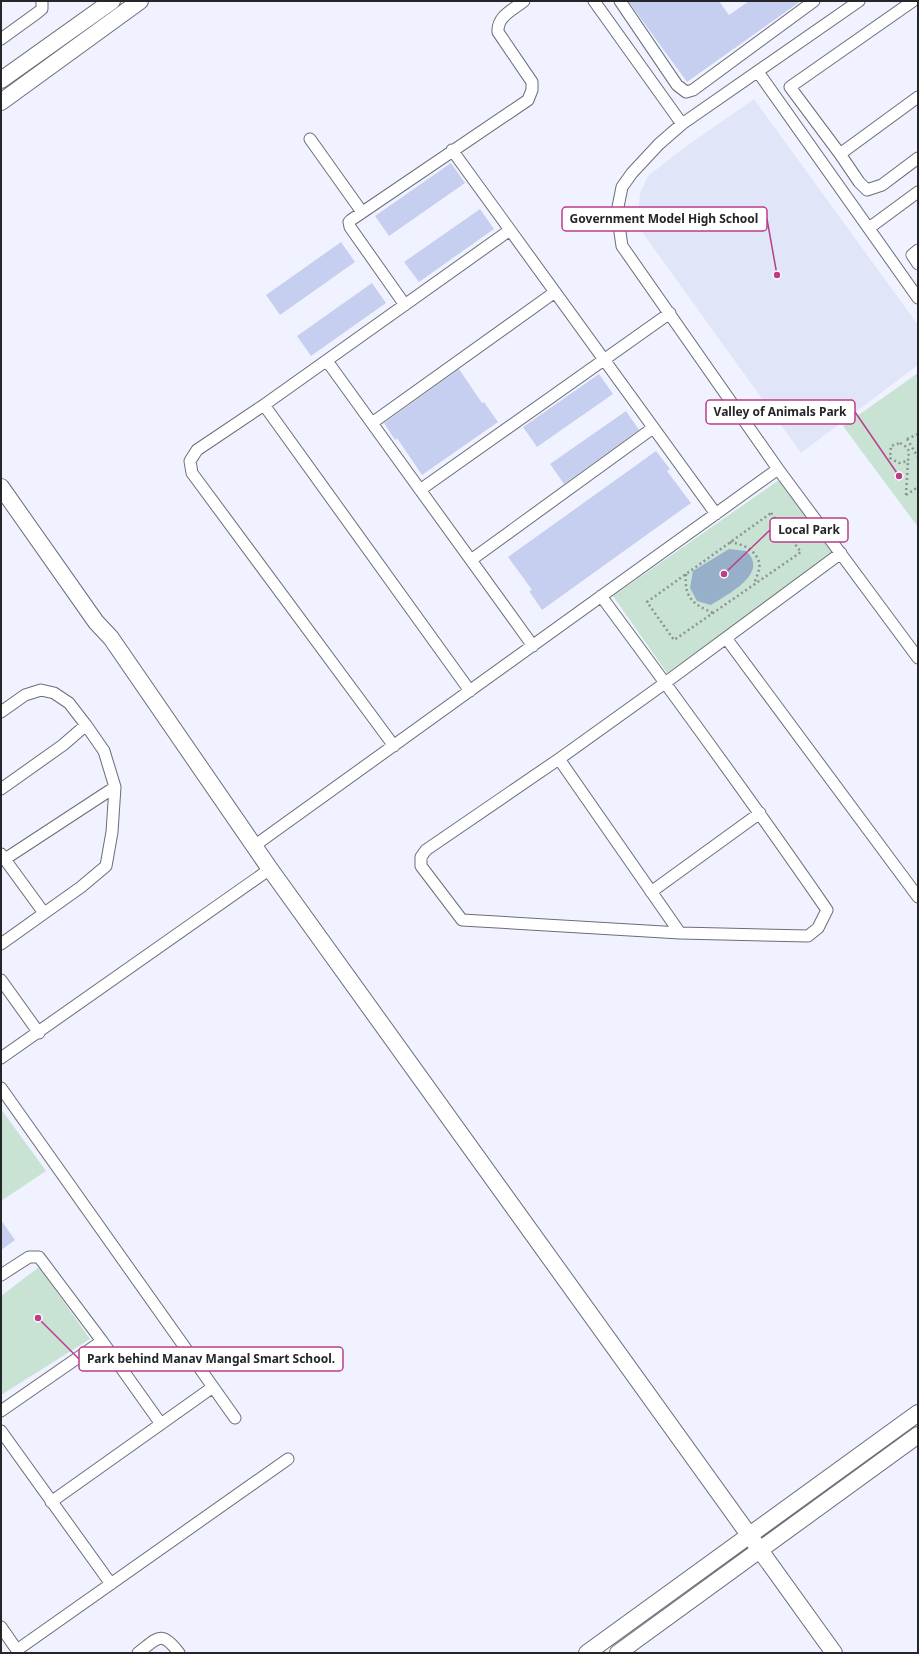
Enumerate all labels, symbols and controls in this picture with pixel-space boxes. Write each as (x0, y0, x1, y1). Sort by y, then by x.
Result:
callout: Government Model High School (562, 207, 767, 231)
text: Government Model High School (570, 210, 758, 227)
callout: Valley of Animals Park (706, 400, 855, 424)
text: Valley of Animals Park (714, 403, 847, 420)
callout: Local Park (770, 518, 848, 542)
text: Local Park (778, 521, 840, 538)
callout: Park behind Manav Mangal Smart School. (79, 1347, 343, 1371)
text: Park behind Manav Mangal Smart School. (87, 1350, 335, 1367)

